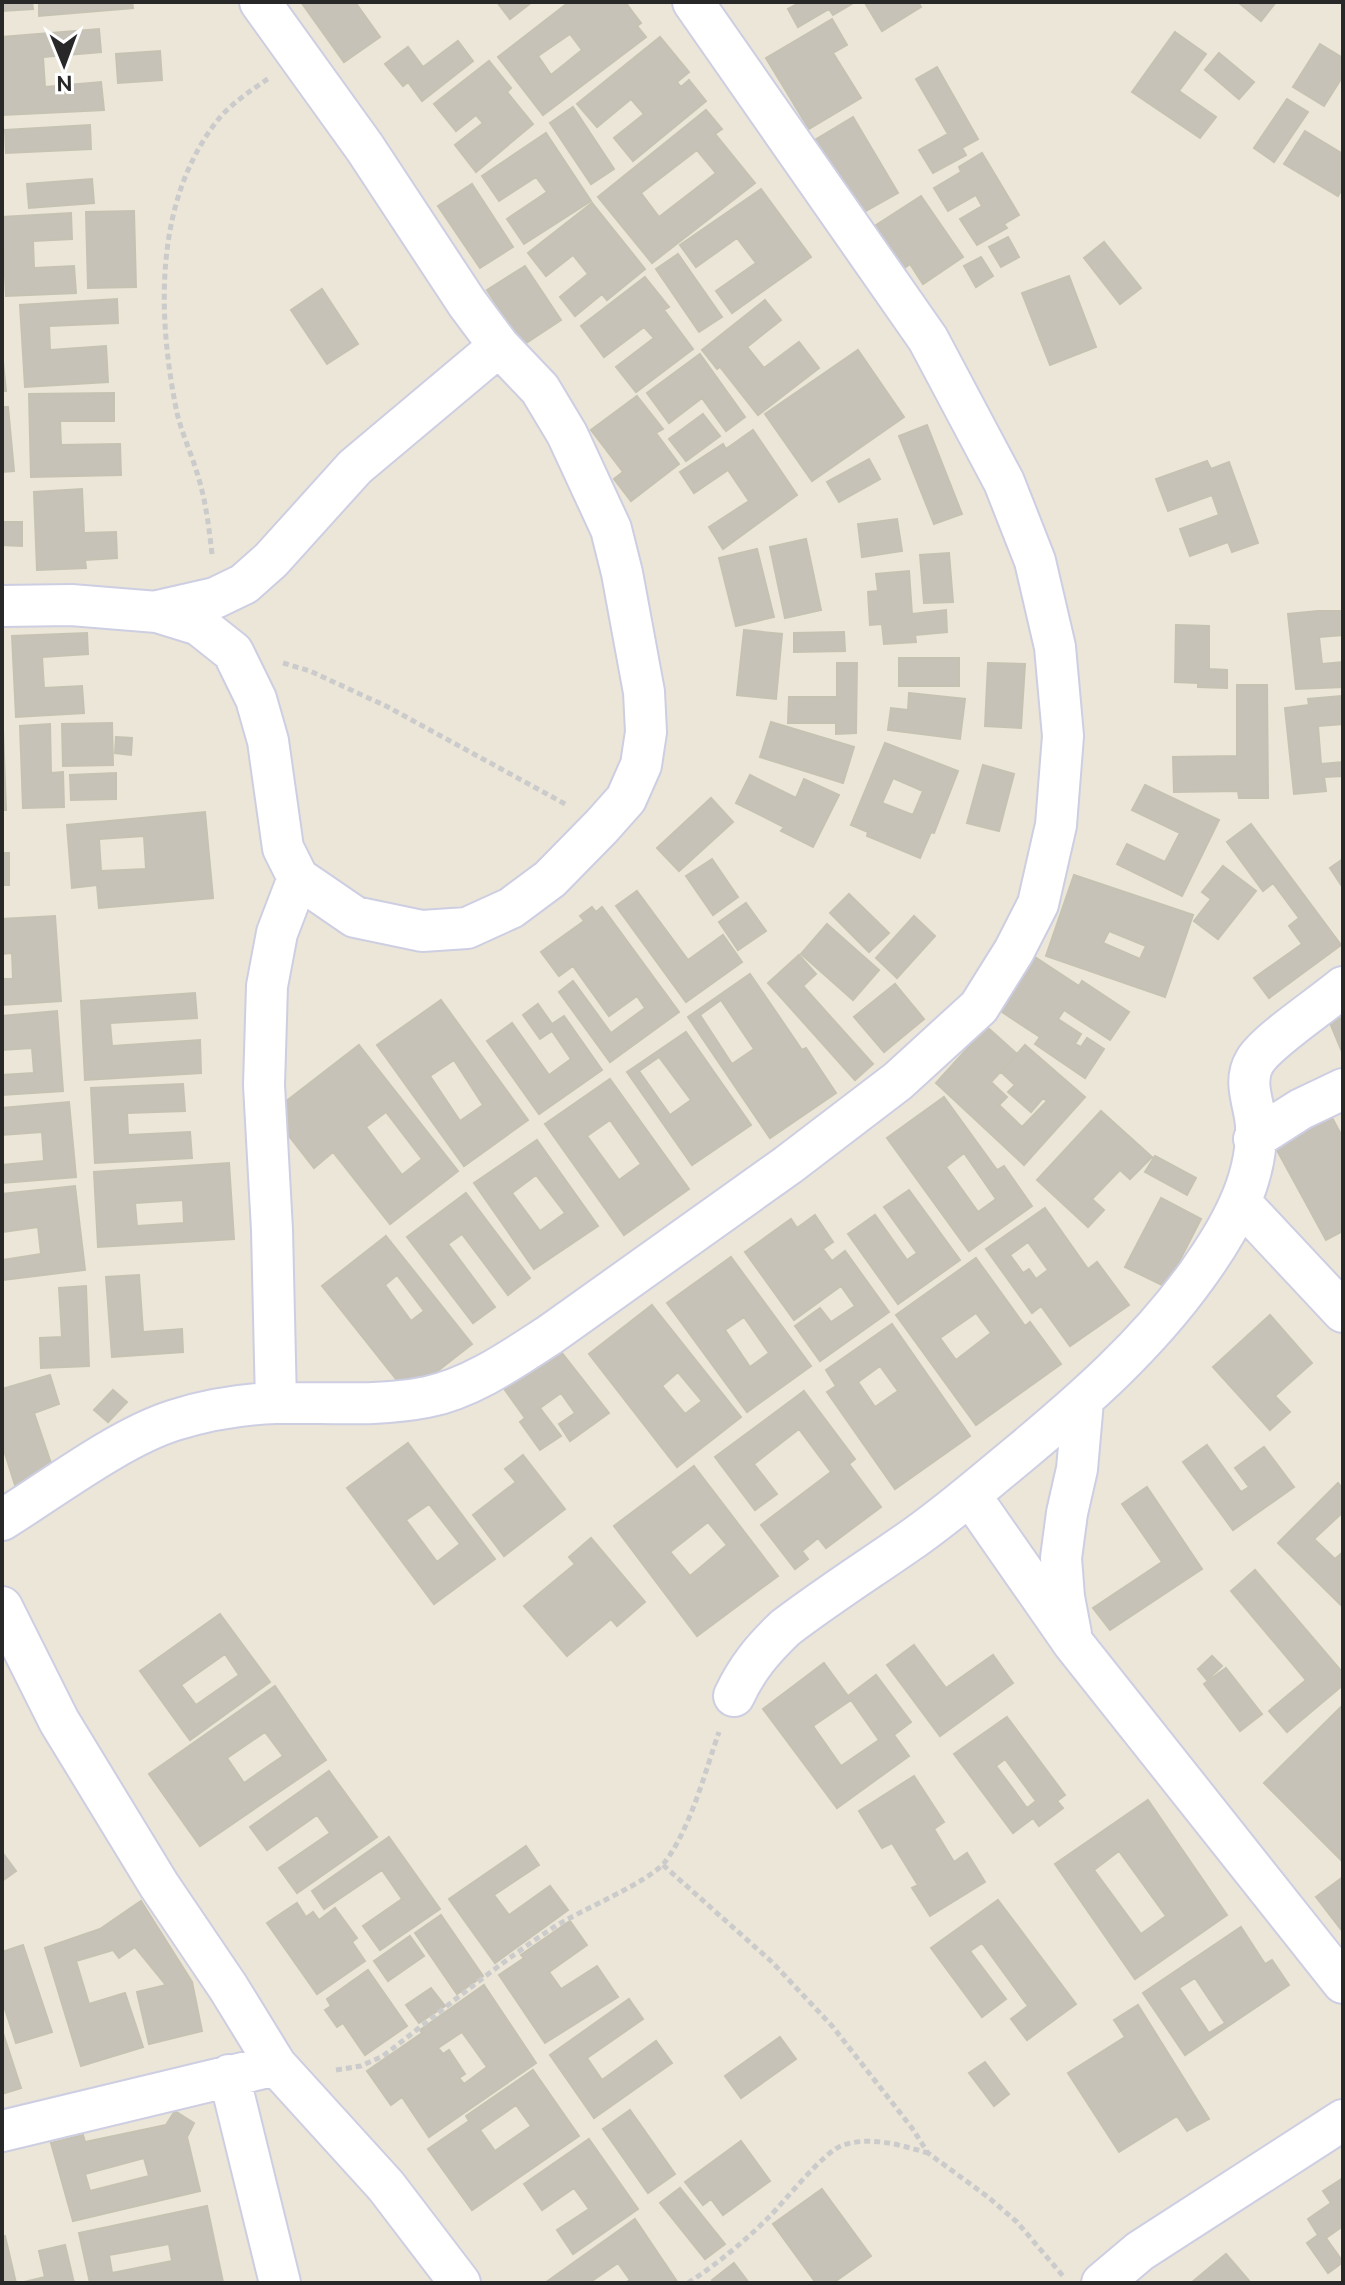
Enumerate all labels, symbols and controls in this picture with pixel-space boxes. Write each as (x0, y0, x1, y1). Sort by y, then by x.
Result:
north arrow (24, 24, 104, 104)
text: N (56, 72, 73, 97)

